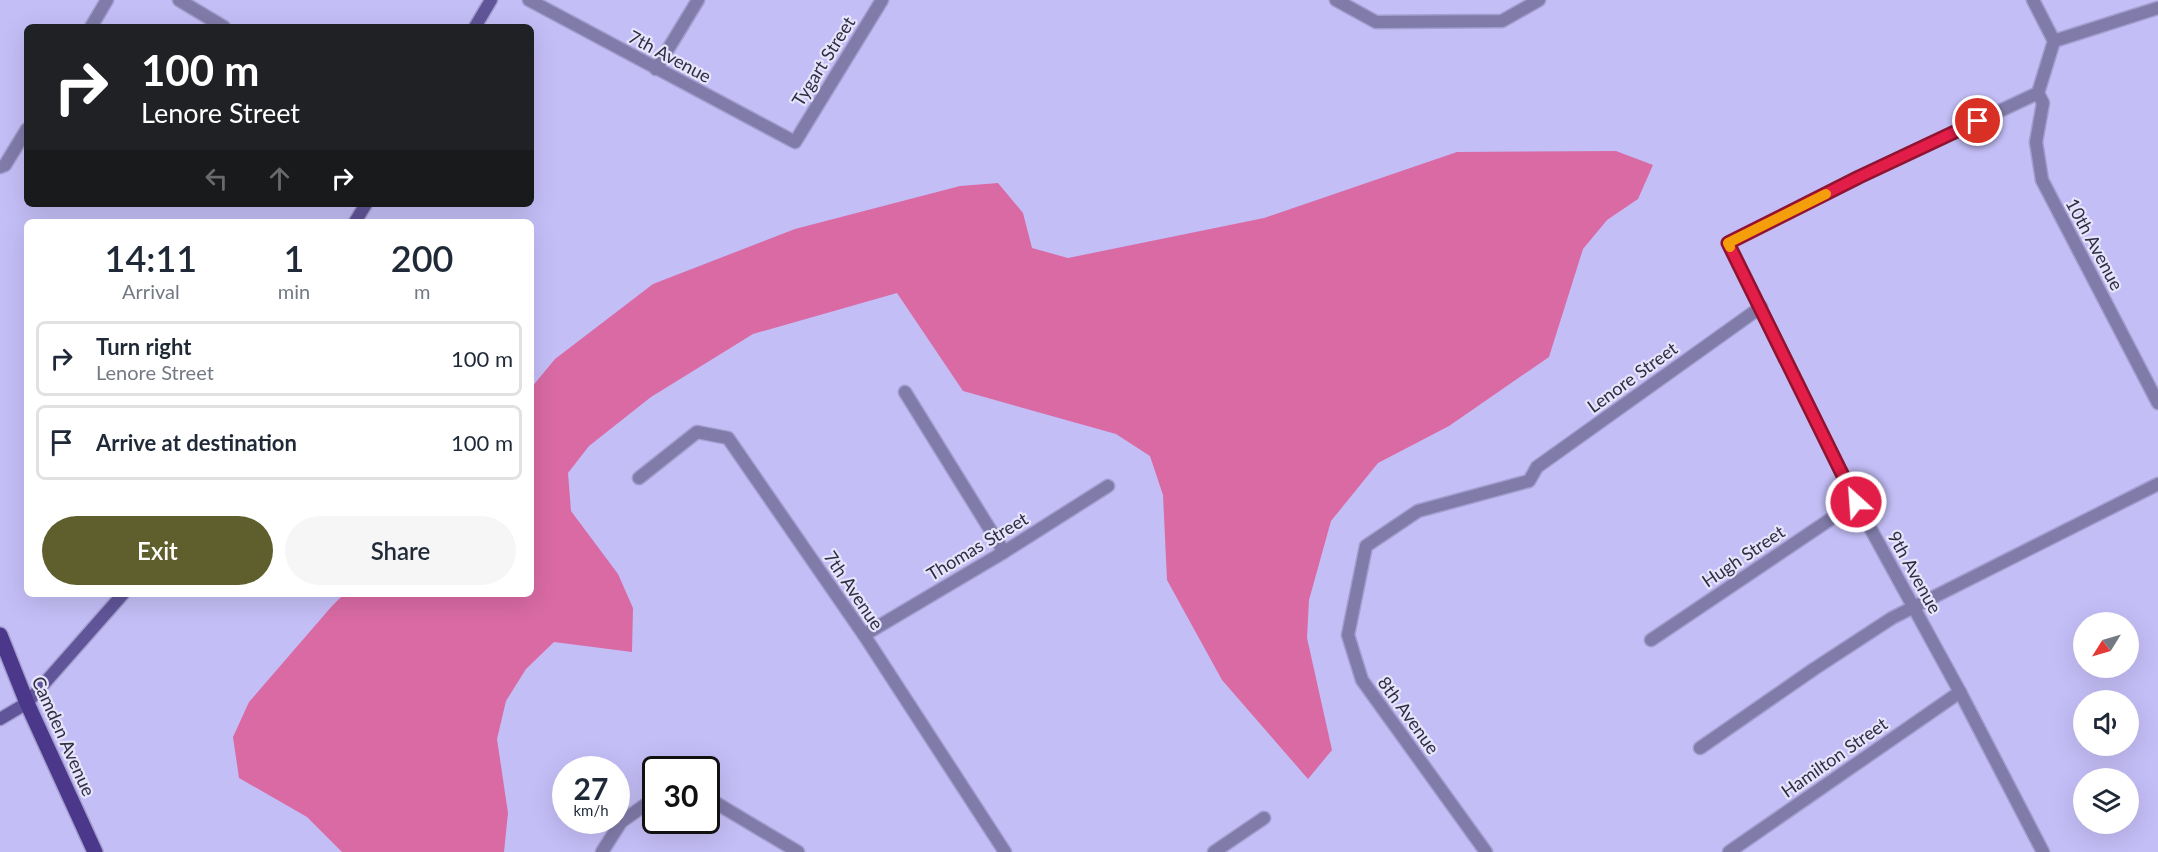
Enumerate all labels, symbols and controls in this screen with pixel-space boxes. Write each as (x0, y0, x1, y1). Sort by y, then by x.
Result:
street label: Tygart Street (787, 12, 860, 110)
street label: 7th Avenue (625, 25, 715, 87)
text: 100 m (141, 45, 259, 95)
icon: right (42, 48, 120, 126)
pin (1952, 95, 2003, 146)
text: Lenore Street (141, 96, 300, 129)
icon: arrive (1961, 104, 1994, 137)
icon: left (200, 162, 233, 195)
icon: ahead (263, 162, 296, 195)
icon: right (326, 162, 359, 195)
street label: 10th Avenue (2062, 194, 2128, 294)
text: 14:11 (105, 236, 197, 280)
text: 1 (284, 236, 304, 280)
text: 200 (391, 236, 453, 280)
text: Arrival (122, 279, 180, 303)
text: min (278, 279, 310, 303)
text: m (414, 279, 430, 303)
text: Turn right (96, 333, 191, 360)
street label: Lenore Street (1583, 337, 1682, 417)
icon: right (45, 342, 78, 375)
text: 100 m (451, 345, 513, 372)
text: Lenore Street (96, 360, 214, 384)
icon: arrive (45, 426, 78, 459)
text: Arrive at destination (96, 429, 297, 456)
text: 100 m (451, 429, 513, 456)
position arrow (1824, 470, 1888, 534)
street label: Thomas Street (922, 507, 1032, 585)
button: Exit (42, 516, 273, 585)
button: Share (285, 516, 516, 585)
street label: Hugh Street (1697, 520, 1789, 592)
street label: 9th Avenue (1883, 527, 1947, 617)
street label: 7th Avenue (820, 546, 888, 634)
north arrow (2073, 612, 2139, 678)
map controls (2073, 612, 2139, 834)
street label: 8th Avenue (1373, 672, 1445, 758)
street label: Camden Avenue (28, 673, 100, 799)
button: sound (2073, 690, 2139, 756)
street label: Hamilton Street (1777, 712, 1892, 802)
speed limit sign: 30 (642, 756, 720, 834)
button: layers (2073, 768, 2139, 834)
text: 27 (574, 770, 608, 806)
text: km/h (573, 801, 609, 819)

